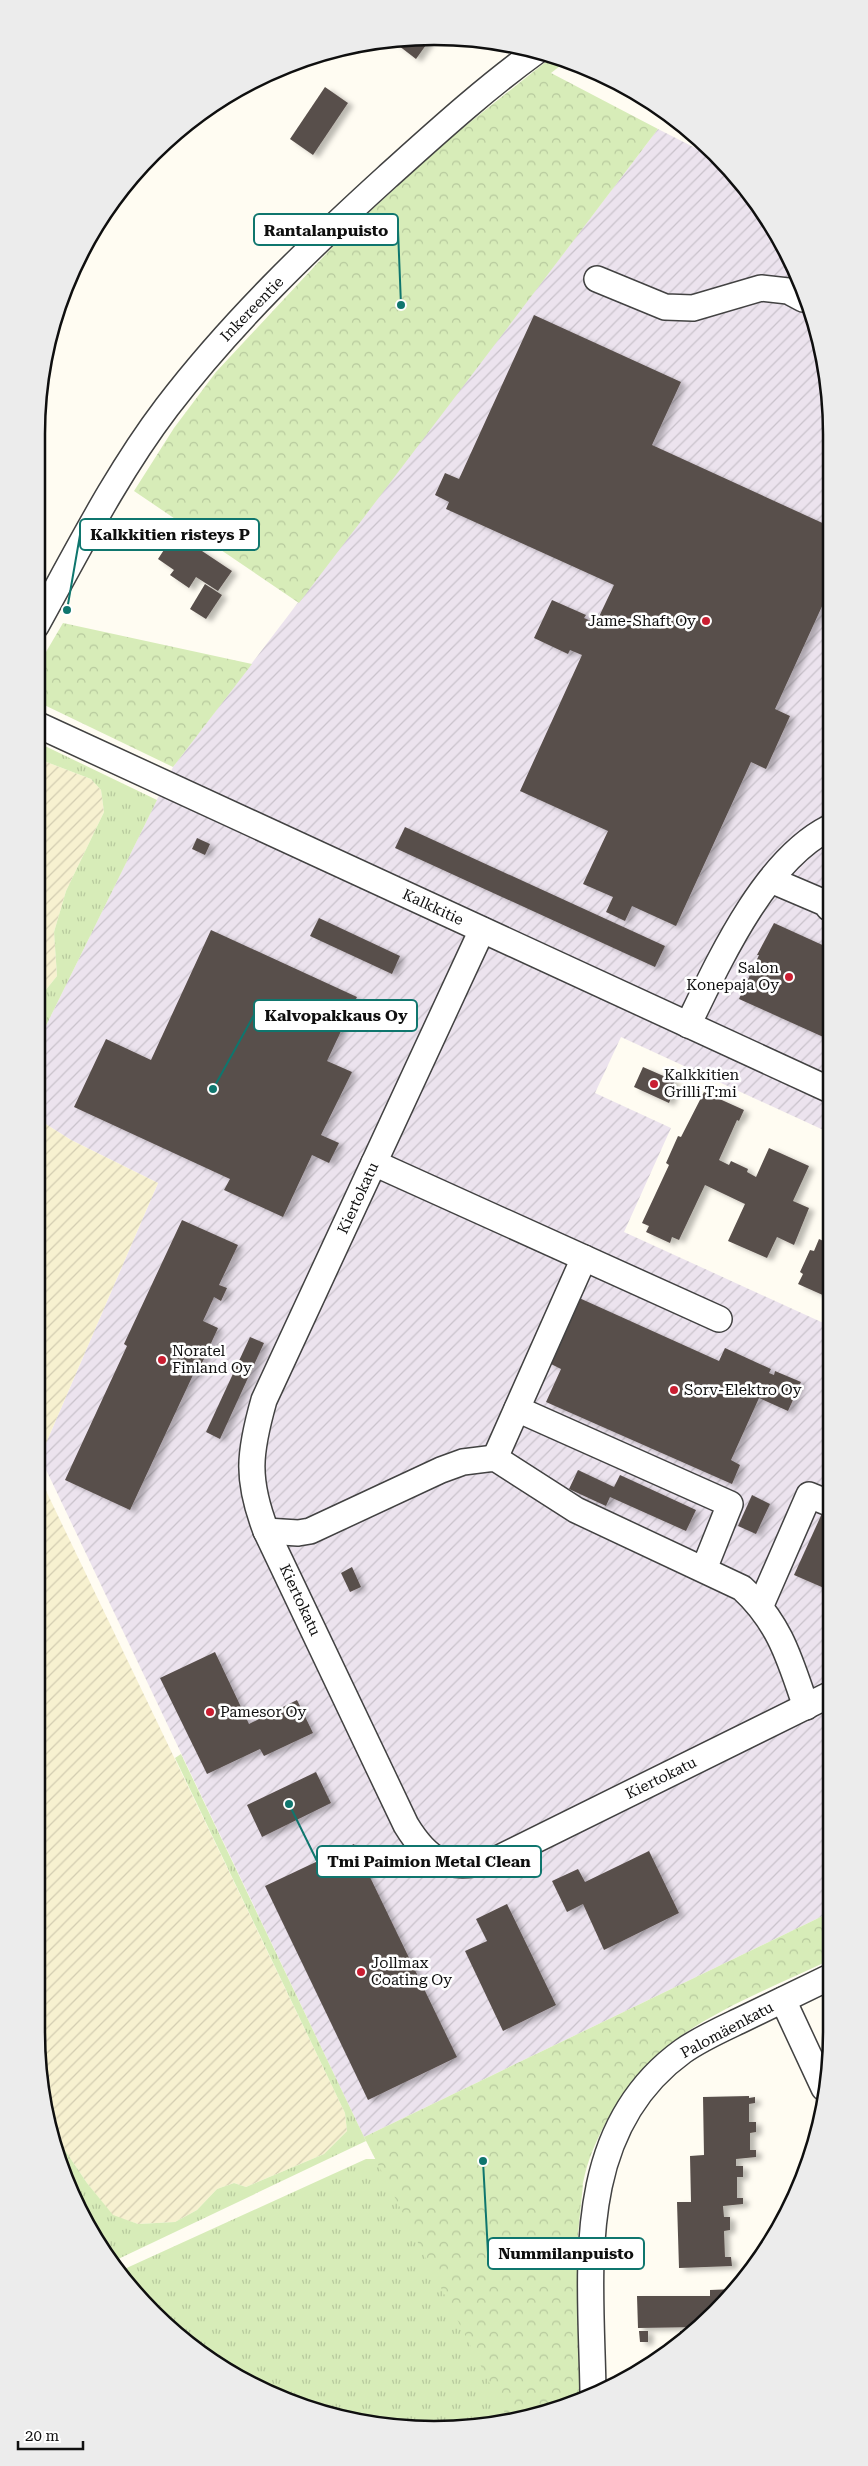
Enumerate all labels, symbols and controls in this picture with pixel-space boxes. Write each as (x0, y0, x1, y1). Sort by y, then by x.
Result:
callout: Rantalanpuisto (254, 214, 398, 245)
text: Rantalanpuisto (264, 221, 388, 240)
street label: Inkereentie (217, 273, 287, 345)
callout: Kalkkitien risteys P (80, 519, 259, 550)
text: Kalkkitien risteys P (90, 525, 250, 544)
place label: Jame-Shaft Oy (588, 612, 696, 630)
marker: Jame-Shaft Oy (700, 615, 712, 627)
street label: Kalkkitie (400, 885, 466, 929)
place label: Salon Konepaja Oy (686, 959, 779, 994)
marker: Salon Konepaja Oy (783, 971, 795, 983)
callout: Kalvopakkaus Oy (254, 1000, 417, 1031)
text: Kalvopakkaus Oy (264, 1006, 408, 1025)
place label: Kalkkitien Grilli T:mi (664, 1066, 740, 1101)
marker: Kalkkitien Grilli T:mi (648, 1078, 660, 1090)
street label: Kiertokatu (334, 1159, 383, 1237)
place label: Noratel Finland Oy (172, 1342, 252, 1377)
marker: Noratel Finland Oy (156, 1354, 168, 1366)
place label: Sorv-Elektro Oy (684, 1381, 802, 1399)
marker: Sorv-Elektro Oy (668, 1384, 680, 1396)
street label: Kiertokatu (276, 1561, 325, 1639)
place label: Pamesor Oy (220, 1703, 306, 1721)
marker: Pamesor Oy (204, 1706, 216, 1718)
street label: Kiertokatu (622, 1753, 700, 1803)
callout: Tmi Paimion Metal Clean (317, 1846, 541, 1877)
text: Tmi Paimion Metal Clean (327, 1852, 531, 1871)
place label: Jollmax Coating Oy (371, 1954, 452, 1989)
marker: Jollmax Coating Oy (355, 1966, 367, 1978)
street label: Palomäenkatu (678, 1998, 777, 2062)
callout: Nummilanpuisto (488, 2238, 644, 2269)
text: Nummilanpuisto (498, 2244, 634, 2263)
scale bar (18, 2418, 82, 2450)
text: 20 m (25, 2427, 60, 2445)

